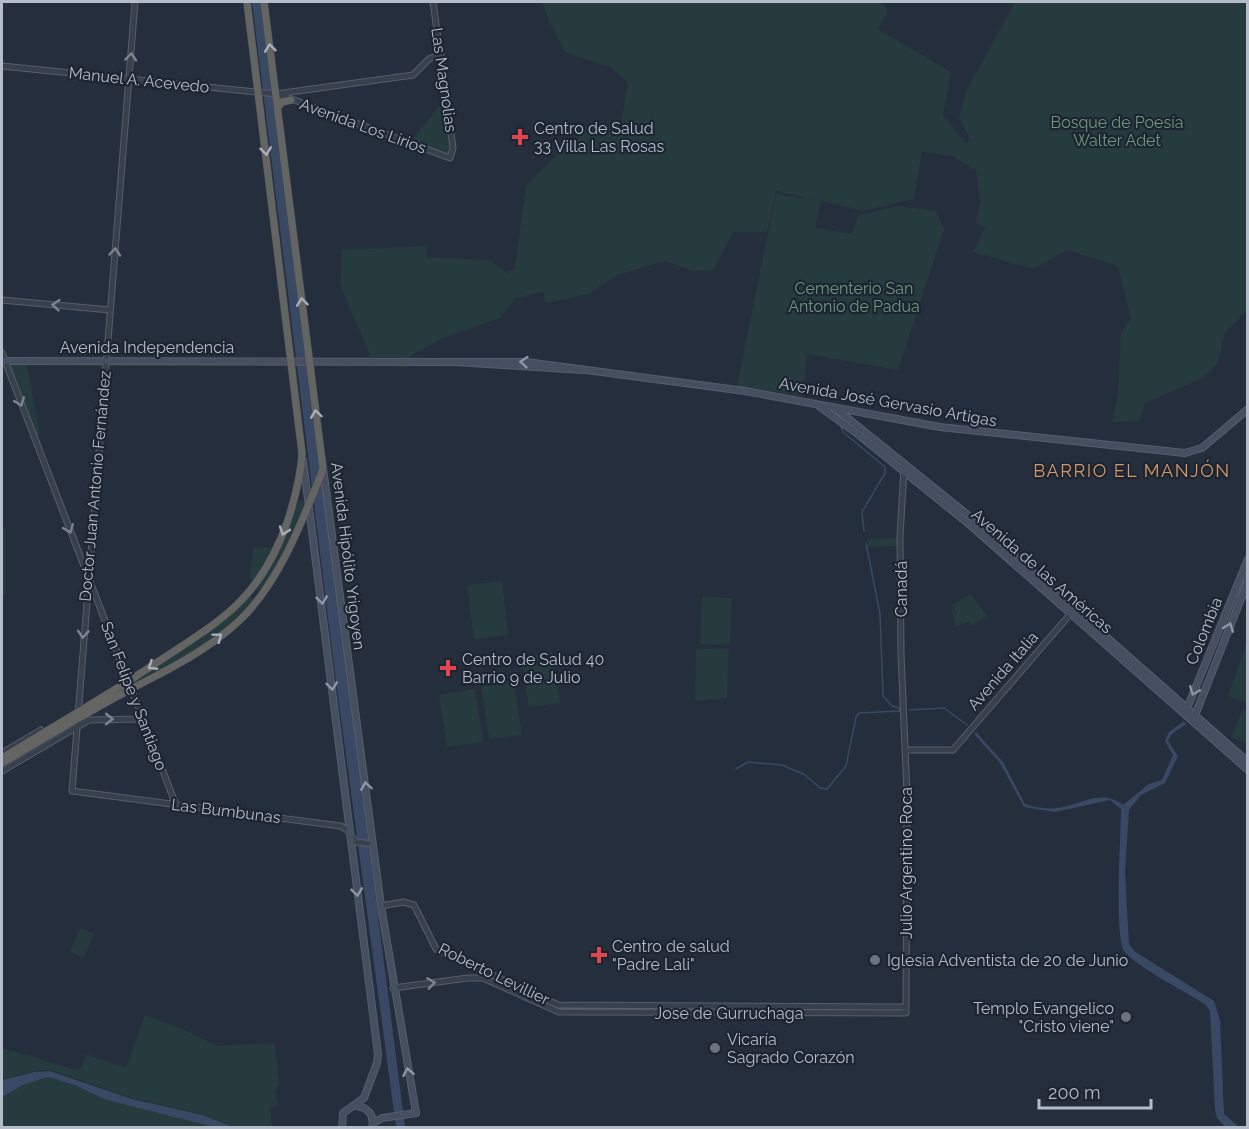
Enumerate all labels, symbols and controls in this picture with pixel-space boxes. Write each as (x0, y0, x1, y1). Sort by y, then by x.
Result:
street label: Las Magnolias (427, 26, 461, 134)
one-way arrow (265, 43, 277, 52)
one-way arrow (124, 53, 137, 62)
street label: Manuel A. Acevedo (68, 63, 210, 97)
street label: Avenida Los Lirios (297, 94, 429, 158)
park label: Bosque de Poesía Walter Adet (1051, 113, 1183, 150)
place label: Centro de Salud 33 Villa Las Rosas (534, 119, 664, 156)
marker: Centro de Salud 33 Villa Las Rosas (511, 128, 529, 146)
one-way arrow (259, 146, 271, 155)
one-way arrow (108, 247, 121, 256)
park label: Cementerio San Antonio de Padua (788, 279, 920, 316)
one-way arrow (296, 298, 309, 307)
one-way arrow (51, 299, 60, 312)
street label: Avenida Independencia (60, 338, 234, 357)
one-way arrow (519, 356, 528, 369)
street label: Doctor Juan Antonio Fernández (75, 370, 115, 602)
street label: Avenida José Gervasio Artigas (778, 373, 999, 431)
one-way arrow (13, 395, 25, 406)
one-way arrow (310, 409, 323, 419)
district label: BARRIO EL MANJÓN (1033, 459, 1231, 481)
street label: Avenida Hipólito Yrigoyen (327, 461, 369, 651)
street label: Avenida de las Américas (968, 505, 1117, 638)
one-way arrow (62, 523, 74, 534)
one-way arrow (279, 525, 292, 535)
street label: Canadá (892, 561, 911, 617)
street label: Colombia (1182, 594, 1226, 668)
one-way arrow (315, 595, 328, 605)
street label: San Felipe y Santiago (97, 619, 171, 773)
one-way arrow (1222, 623, 1235, 633)
street label: Avenida Italia (964, 628, 1042, 714)
one-way arrow (77, 630, 90, 639)
one-way arrow (212, 634, 223, 645)
place label: Centro de Salud 40 Barrio 9 de Julio (462, 650, 604, 687)
one-way arrow (148, 659, 158, 671)
marker: Centro de Salud 40 Barrio 9 de Julio (439, 659, 457, 677)
one-way arrow (326, 682, 338, 691)
one-way arrow (1189, 684, 1201, 695)
one-way arrow (104, 713, 113, 725)
one-way arrow (361, 782, 373, 791)
street label: Julio Argentino Roca (897, 787, 916, 939)
street label: Las Bumbunas (170, 795, 282, 827)
one-way arrow (350, 888, 363, 897)
place label: Centro de salud "Padre Lali" (612, 937, 730, 974)
street label: Roberto Levillier (435, 939, 553, 1009)
marker: Centro de salud "Padre Lali" (590, 946, 608, 964)
place label: Iglesia Adventista de 20 de Junio (887, 951, 1128, 970)
marker: Iglesia Adventista de 20 de Junio (868, 953, 882, 967)
one-way arrow (426, 977, 435, 989)
place label: Templo Evangelico "Cristo viene" (973, 999, 1114, 1036)
street label: Jose de Gurruchaga (655, 1004, 803, 1023)
marker: Templo Evangelico "Cristo viene" (1119, 1010, 1133, 1024)
place label: Vicaría Sagrado Corazón (727, 1030, 855, 1067)
marker: Vicaría Sagrado Corazón (708, 1041, 722, 1055)
one-way arrow (402, 1067, 415, 1077)
scale bar (1039, 1072, 1152, 1110)
text: 200 m (1048, 1082, 1101, 1103)

